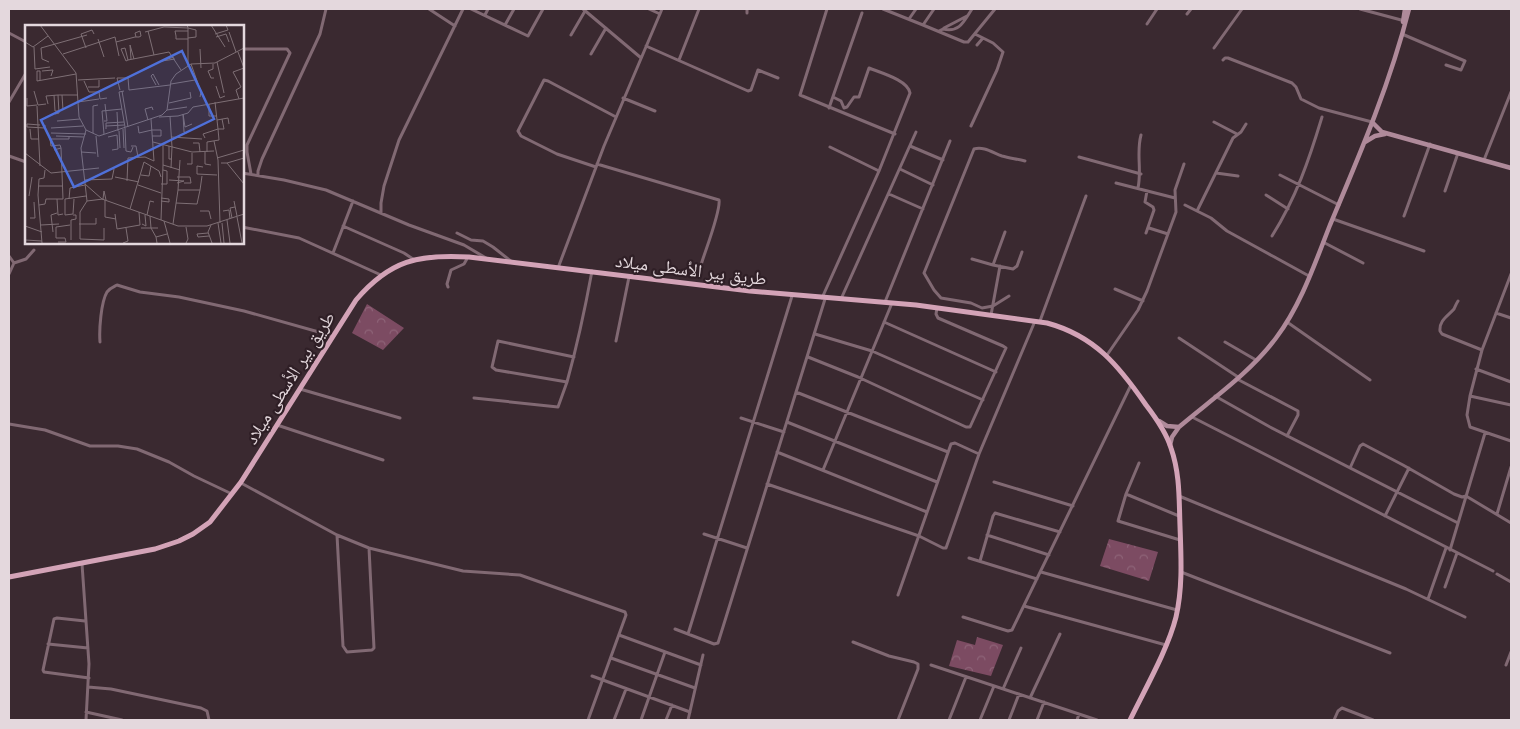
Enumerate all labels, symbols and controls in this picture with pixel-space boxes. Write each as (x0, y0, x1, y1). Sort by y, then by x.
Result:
inset map (25, 25, 244, 244)
street label: طريق بير الأسطى ميلاد (614, 248, 768, 291)
street label: طريق بير الأسطى ميلاد (239, 307, 341, 449)

